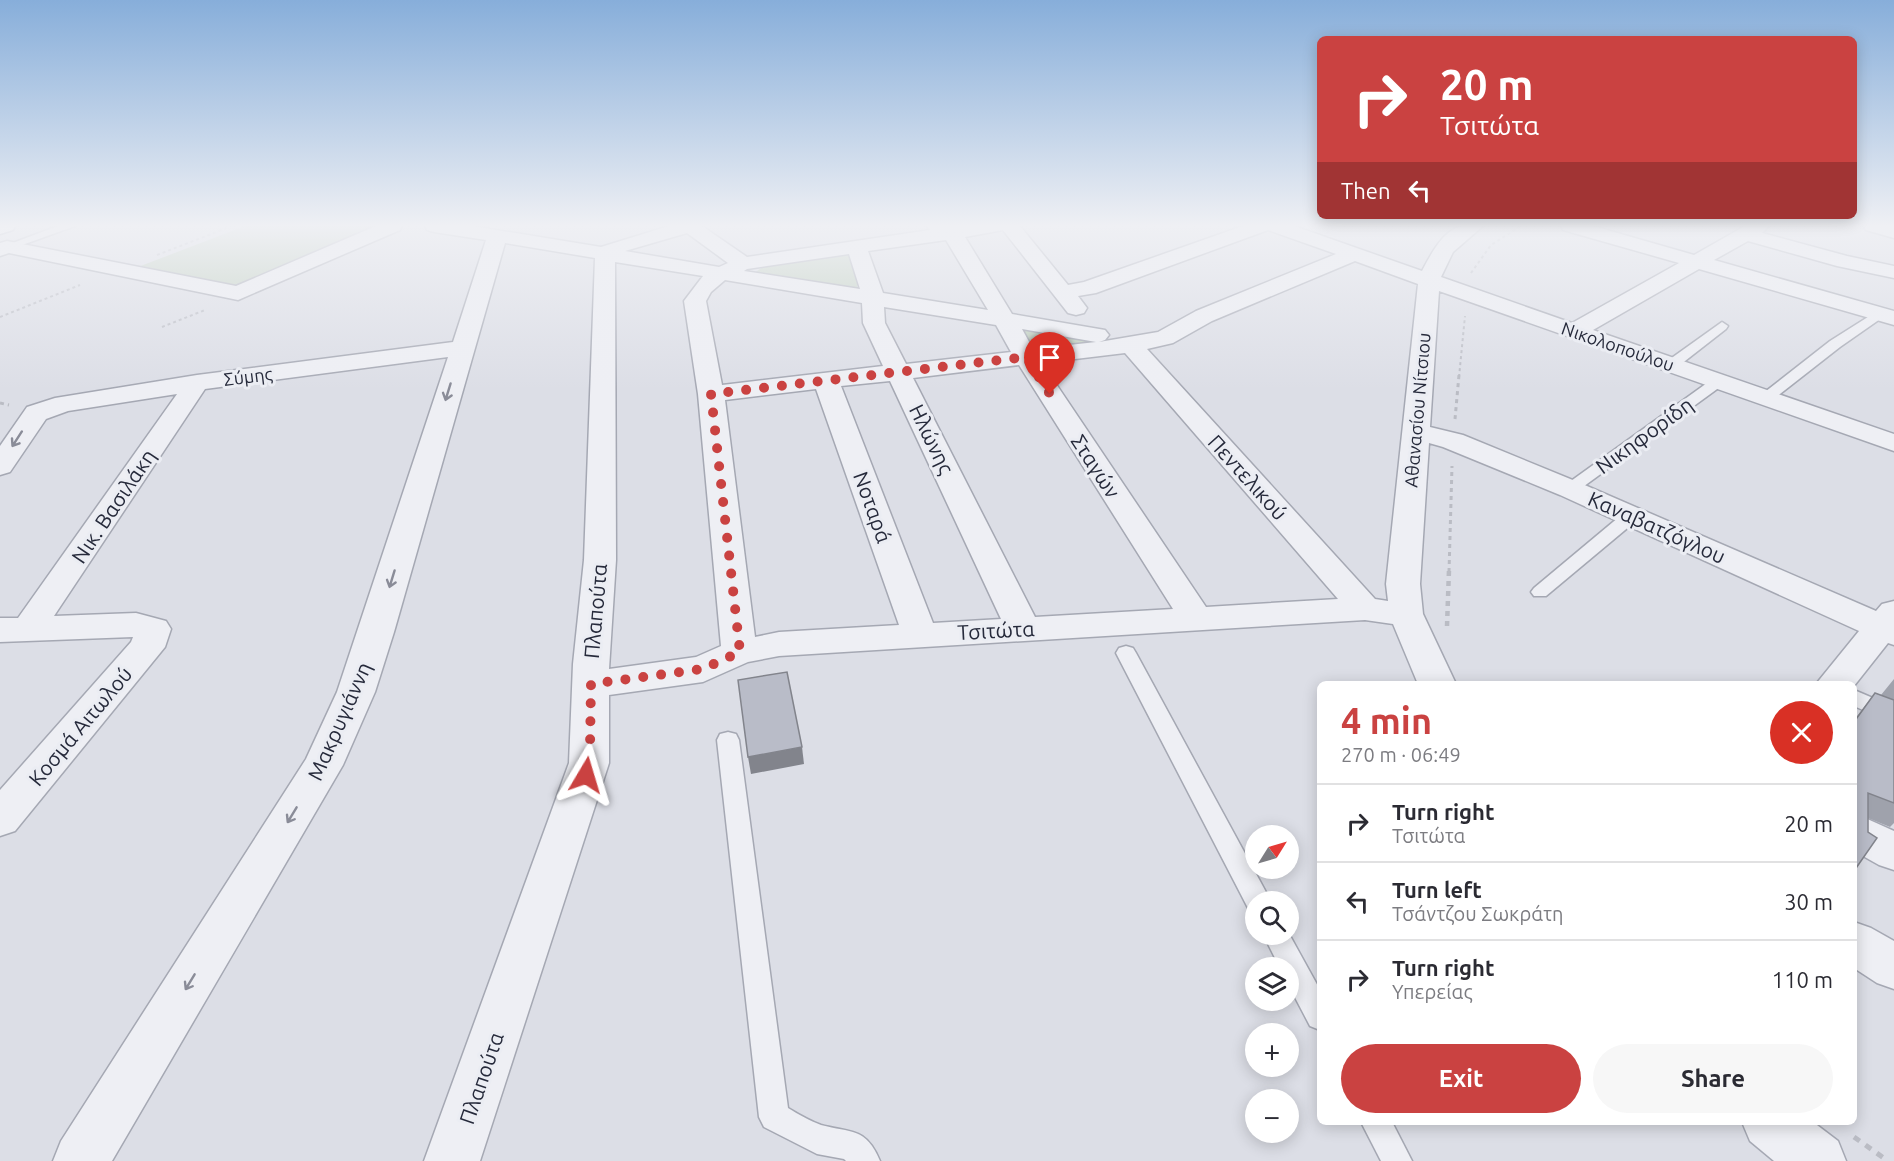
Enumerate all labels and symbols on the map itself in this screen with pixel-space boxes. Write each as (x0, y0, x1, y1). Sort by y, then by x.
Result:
street label: Νικολοπούλου (1559, 317, 1677, 375)
pin (1024, 332, 1075, 394)
street label: Αθανασίου Νίτσιου (1400, 332, 1434, 488)
street label: Σύμης (222, 363, 274, 390)
one-way arrow (442, 382, 453, 401)
street label: Νικηφορίδη (1591, 392, 1697, 478)
street label: Ηλώνης (905, 400, 959, 478)
street label: Σταγών (1067, 430, 1125, 502)
street label: Πεντελικού (1204, 430, 1292, 524)
one-way arrow (11, 431, 24, 448)
street label: Νικ. Βασιλάκη (66, 444, 160, 568)
street label: Νοταρά (849, 468, 897, 546)
street label: Καναβατζόγλου (1585, 486, 1729, 568)
street label: Πλαπούτα (579, 562, 611, 660)
one-way arrow (386, 569, 397, 588)
street label: Τσιτώτα (957, 616, 1036, 644)
street label: Μακρυγιάννη (302, 658, 376, 784)
street label: Κοσμά Αιτωλού (23, 662, 137, 790)
position arrow (554, 743, 618, 807)
one-way arrow (286, 806, 298, 823)
north arrow (1245, 825, 1299, 879)
one-way arrow (184, 973, 196, 990)
street label: Πλαπούτα (454, 1029, 508, 1127)

